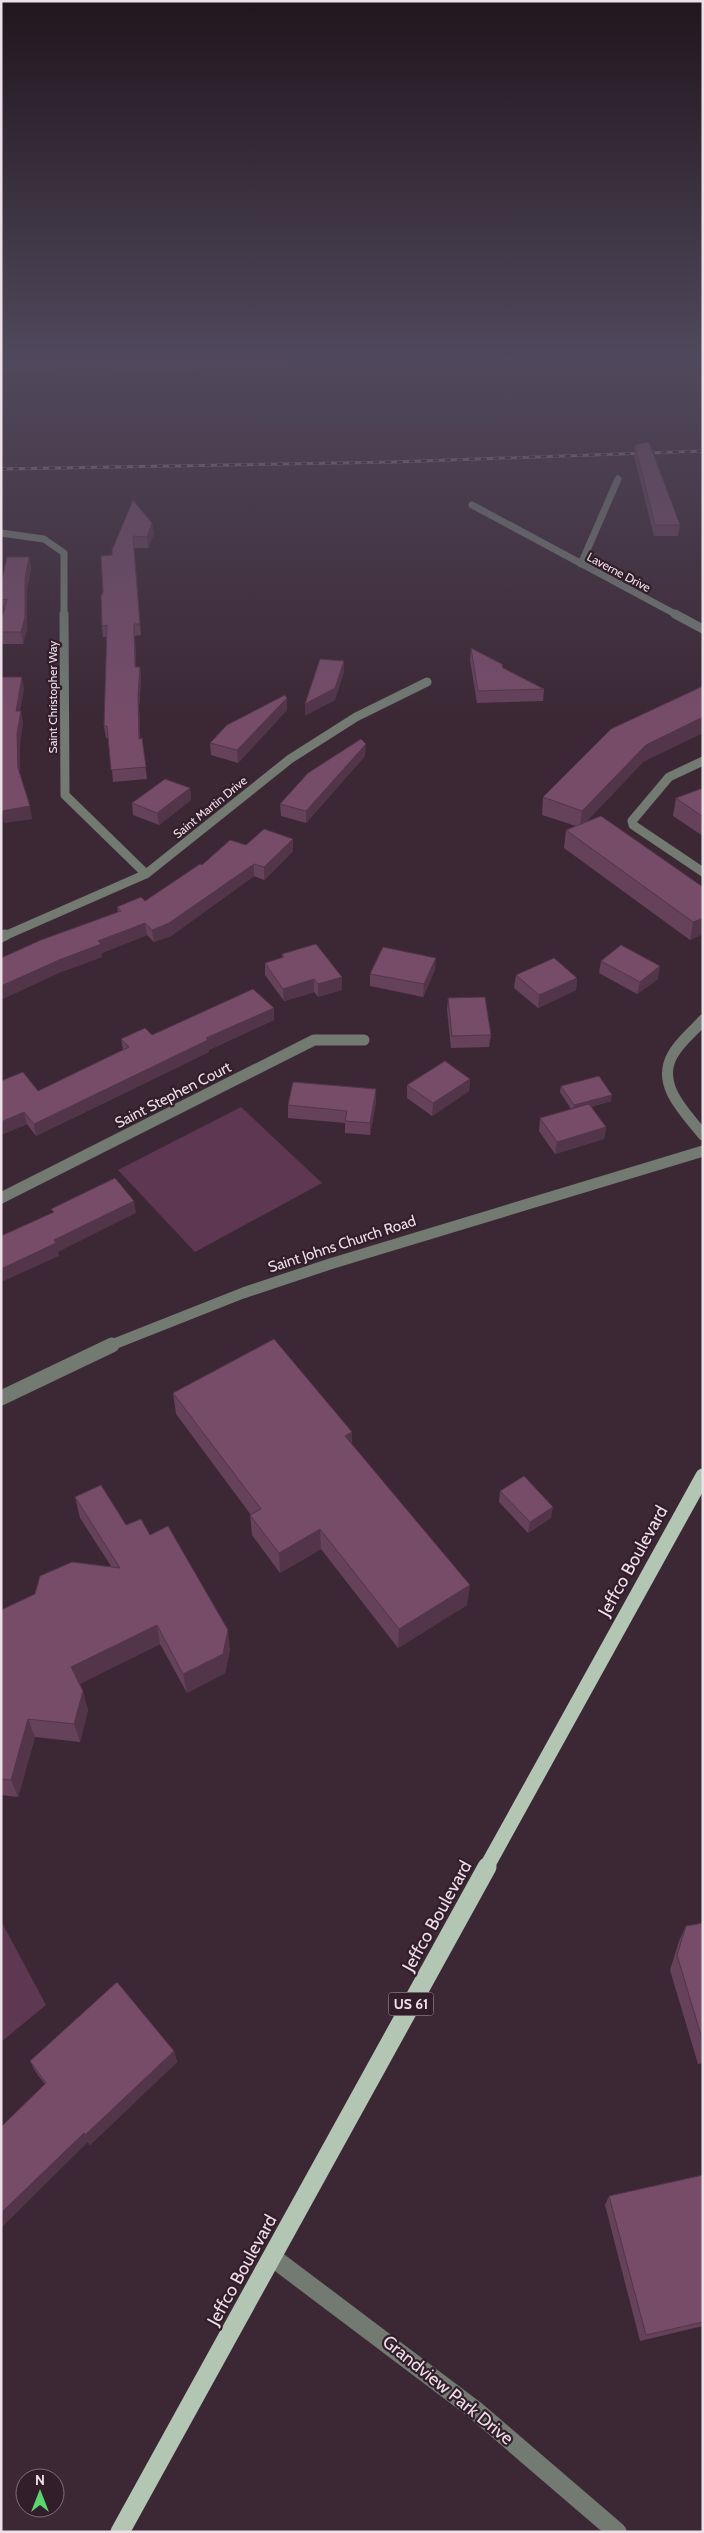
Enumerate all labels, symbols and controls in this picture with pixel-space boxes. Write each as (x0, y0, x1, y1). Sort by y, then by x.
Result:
street label: Laverne Drive (585, 549, 653, 595)
street label: Saint Christopher Way (45, 641, 60, 753)
street label: Saint Martin Drive (170, 773, 250, 841)
street label: Saint Stephen Court (112, 1058, 234, 1132)
street label: Saint Johns Church Road (266, 1212, 418, 1276)
street label: Jeffco Boulevard (593, 1502, 673, 1621)
street label: Jeffco Boulevard (397, 1857, 477, 1976)
road number: US 61 (388, 1992, 434, 2016)
street label: Jeffco Boulevard (202, 2211, 282, 2330)
street label: Grandview Park Drive (378, 2330, 518, 2450)
north arrow (15, 2468, 65, 2518)
text: N (35, 2471, 45, 2489)

